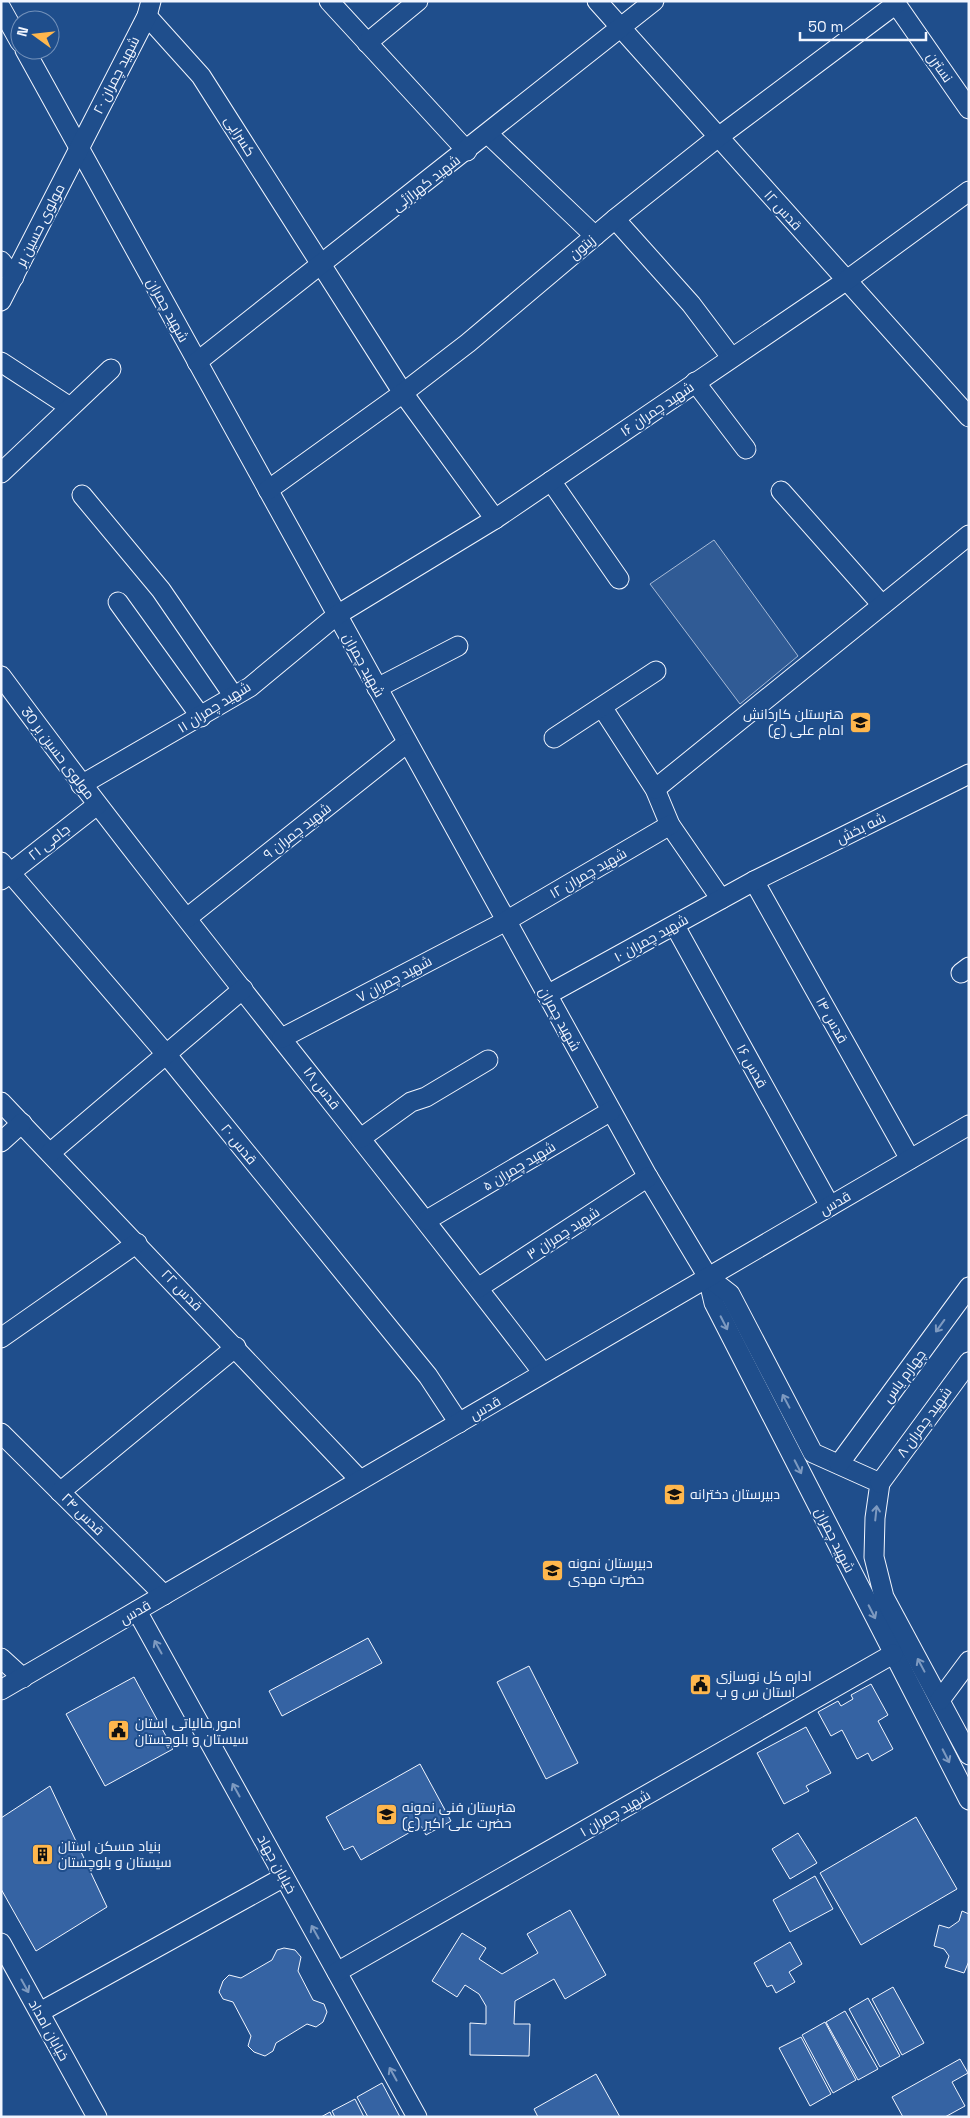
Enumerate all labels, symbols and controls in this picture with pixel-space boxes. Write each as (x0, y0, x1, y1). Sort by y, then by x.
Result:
north arrow (10, 10, 60, 60)
scale bar (800, 10, 926, 42)
text: 50 m (808, 17, 843, 36)
text: N (13, 25, 32, 39)
street label: شهید چمران ۲۰ (89, 33, 144, 117)
street label: نسترن (923, 48, 957, 86)
street label: کسرایی (221, 112, 259, 160)
street label: شهید کهرازئی (388, 151, 464, 215)
street label: مولوی حسین بر (11, 181, 69, 270)
street label: قدس ۱۲ (760, 186, 806, 234)
street label: زیتون (565, 231, 599, 263)
street label: شهید چمران (142, 275, 193, 346)
street label: شهید چمران ۱۶ (617, 378, 698, 441)
street label: شهید چمران (338, 630, 389, 701)
street label: شهید چمران ۱۱ (174, 677, 254, 737)
street label: مولوی حسین بر 30 (17, 703, 99, 803)
place label: هنرستلن کاردانش امام علی (ع) (743, 705, 844, 740)
school or university icon: هنرستلن کاردانش امام علی (ع) (848, 710, 872, 734)
street label: شهید چمران ۹ (259, 799, 335, 864)
street label: شه بخش (833, 808, 889, 848)
street label: جامی ۲۱ (24, 820, 74, 864)
street label: شهید چمران ۱۲ (546, 844, 630, 903)
street label: شهید چمران ۱۰ (611, 910, 692, 967)
street label: شهید چمران ۷ (353, 952, 435, 1007)
street label: شهید چمران (534, 984, 585, 1055)
street label: قدس ۱۴ (812, 994, 852, 1046)
street label: قدس ۱۶ (733, 1041, 771, 1091)
street label: قدس ۱۸ (300, 1063, 344, 1113)
street label: قدس ۲۰ (217, 1120, 261, 1168)
street label: شهید چمران ۵ (479, 1137, 559, 1196)
street label: قدس (816, 1187, 854, 1219)
street label: شهید چمران ۳ (523, 1203, 604, 1264)
street label: قدس ۲۲ (158, 1265, 206, 1315)
one-way arrow (719, 1315, 729, 1330)
one-way arrow (935, 1319, 945, 1333)
street label: چهارم یاس (878, 1346, 930, 1407)
street label: شهید چمران ۸ (892, 1383, 956, 1461)
street label: قدس (466, 1392, 504, 1424)
one-way arrow (781, 1394, 790, 1409)
one-way arrow (794, 1459, 803, 1474)
school or university icon: دبیرستان دخترانه (662, 1482, 686, 1506)
place label: دبیرستان دخترانه (690, 1485, 780, 1503)
street label: قدس ۲۴ (58, 1489, 108, 1539)
street label: شهید چمران (810, 1504, 859, 1576)
one-way arrow (871, 1506, 881, 1522)
place label: دبیرستان نمونه حضرت مهدی (568, 1554, 653, 1588)
school or university icon: دبیرستان نمونه حضرت مهدی (540, 1559, 564, 1583)
street label: قدس (116, 1596, 154, 1628)
one-way arrow (868, 1604, 877, 1619)
one-way arrow (152, 1641, 162, 1655)
one-way arrow (916, 1658, 926, 1673)
place label: اداره کل نوسازی استان س و ب (716, 1667, 812, 1701)
public building icon: اداره کل نوسازی استان س و ب (688, 1672, 712, 1696)
place label: امور مالیاتی استان سیستان و بلوچستان (135, 1714, 249, 1749)
public building icon: امور مالیاتی استان سیستان و بلوچستان (107, 1719, 131, 1743)
one-way arrow (941, 1749, 951, 1764)
one-way arrow (231, 1782, 241, 1797)
street label: شهید چمران ۱ (577, 1786, 654, 1841)
place label: هنرستان فنی نمونه حضرت علی اکبر (ع) (402, 1798, 516, 1832)
school or university icon: هنرستان فنی نمونه حضرت علی اکبر (ع) (374, 1803, 398, 1827)
street label: خیابان جهاد (253, 1831, 301, 1897)
place label: بنیاد مسکن استان سیستان و بلوچستان (58, 1837, 172, 1872)
building icon: بنیاد مسکن استان سیستان و بلوچستان (30, 1842, 54, 1866)
one-way arrow (310, 1924, 320, 1939)
one-way arrow (20, 1978, 30, 1993)
street label: خیابان امداد (25, 1996, 73, 2064)
one-way arrow (388, 2067, 397, 2082)

